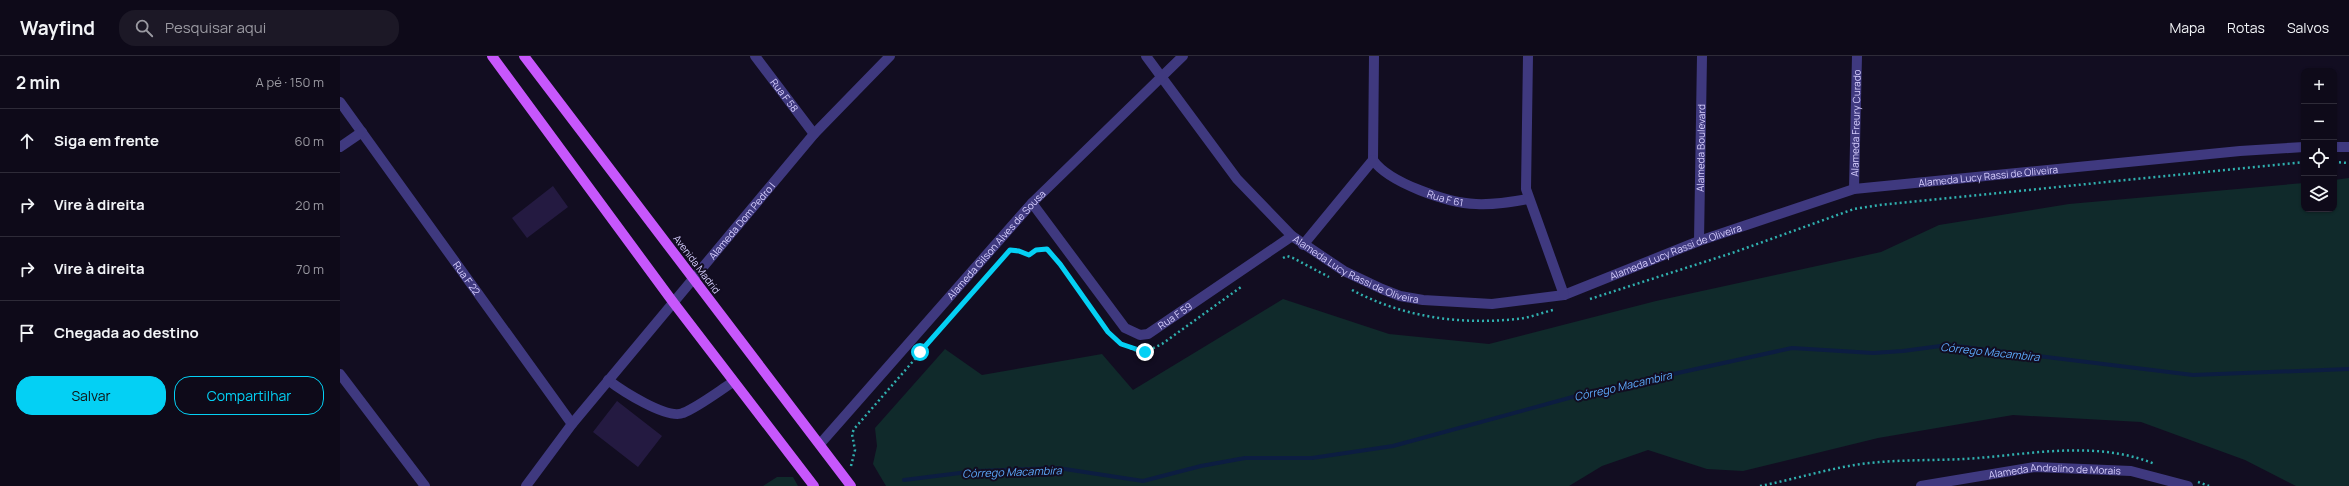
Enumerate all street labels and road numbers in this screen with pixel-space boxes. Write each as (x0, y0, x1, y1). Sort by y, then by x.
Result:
street label: Alameda Freury Curado (1847, 69, 1864, 177)
street label: Rua F 58 (767, 76, 802, 115)
street label: Alameda Boulevard (1693, 104, 1708, 192)
street label: Alameda Lucy Rassi de Oliveira (1918, 162, 2059, 190)
street label: Alameda Dom Pedro I (705, 179, 778, 262)
street label: Rua F 61 (1425, 186, 1465, 210)
street label: Alameda Gilson Alves de Sousa (943, 187, 1049, 302)
street label: Alameda Lucy Rassi de Oliveira (1607, 220, 1743, 283)
street label: Avenida Madrid (670, 232, 724, 296)
street label: Alameda Lucy Rassi de Oliveira (1290, 232, 1420, 306)
street label: Rua F 22 (450, 258, 484, 298)
street label: Rua F 59 (1155, 299, 1195, 332)
street label: Alameda Andrelino de Morais (1987, 460, 2121, 482)

